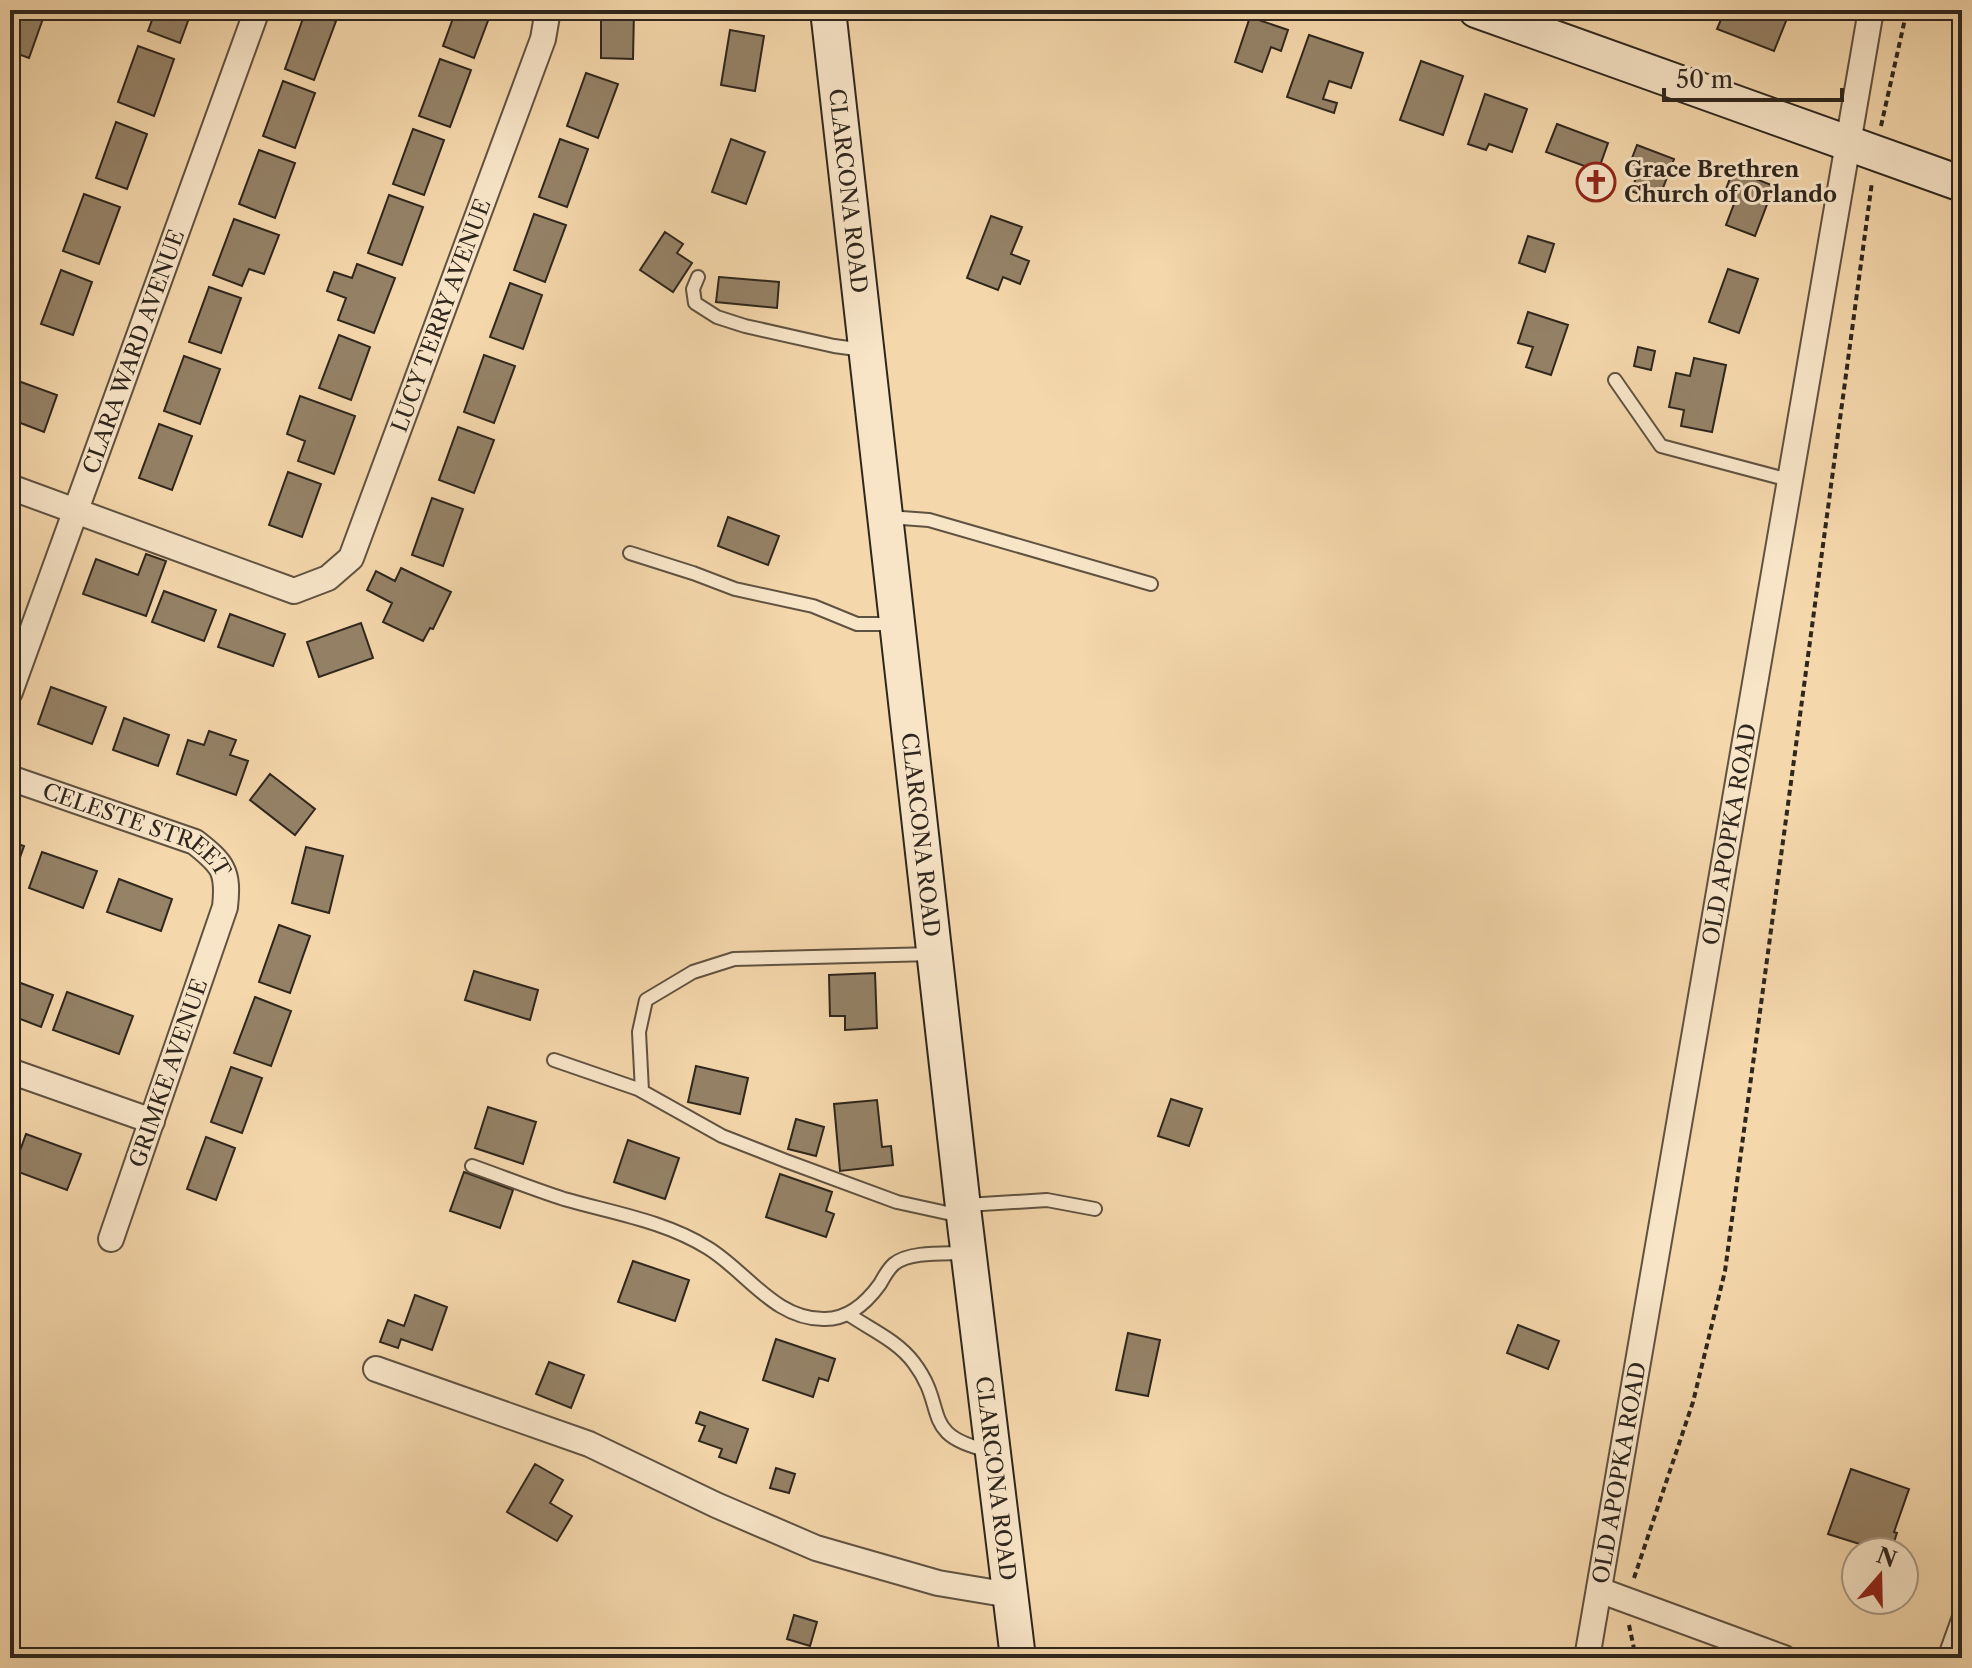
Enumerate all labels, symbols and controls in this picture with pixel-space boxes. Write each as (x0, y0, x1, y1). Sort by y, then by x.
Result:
scale bar (1664, 52, 1842, 102)
text: 50 m (1676, 65, 1733, 94)
street label: CLARCONA ROAD (823, 87, 873, 295)
place label: Grace Brethren Church of Orlando (1624, 156, 1837, 208)
church icon: Grace Brethren Church of Orlando (1575, 161, 1617, 203)
street label: LUCY TERRY AVENUE (386, 195, 497, 436)
street label: CLARA WARD AVENUE (77, 226, 190, 478)
street label: OLD APOPKA ROAD (1697, 721, 1762, 947)
street label: CLARCONA ROAD (896, 731, 945, 939)
street label: CELESTE STREET (39, 777, 237, 882)
street label: GRIMKE AVENUE (124, 975, 213, 1171)
street label: OLD APOPKA ROAD (1587, 1360, 1652, 1586)
street label: CLARCONA ROAD (970, 1375, 1021, 1582)
north arrow (1840, 1536, 1920, 1616)
text: N (1873, 1542, 1900, 1574)

